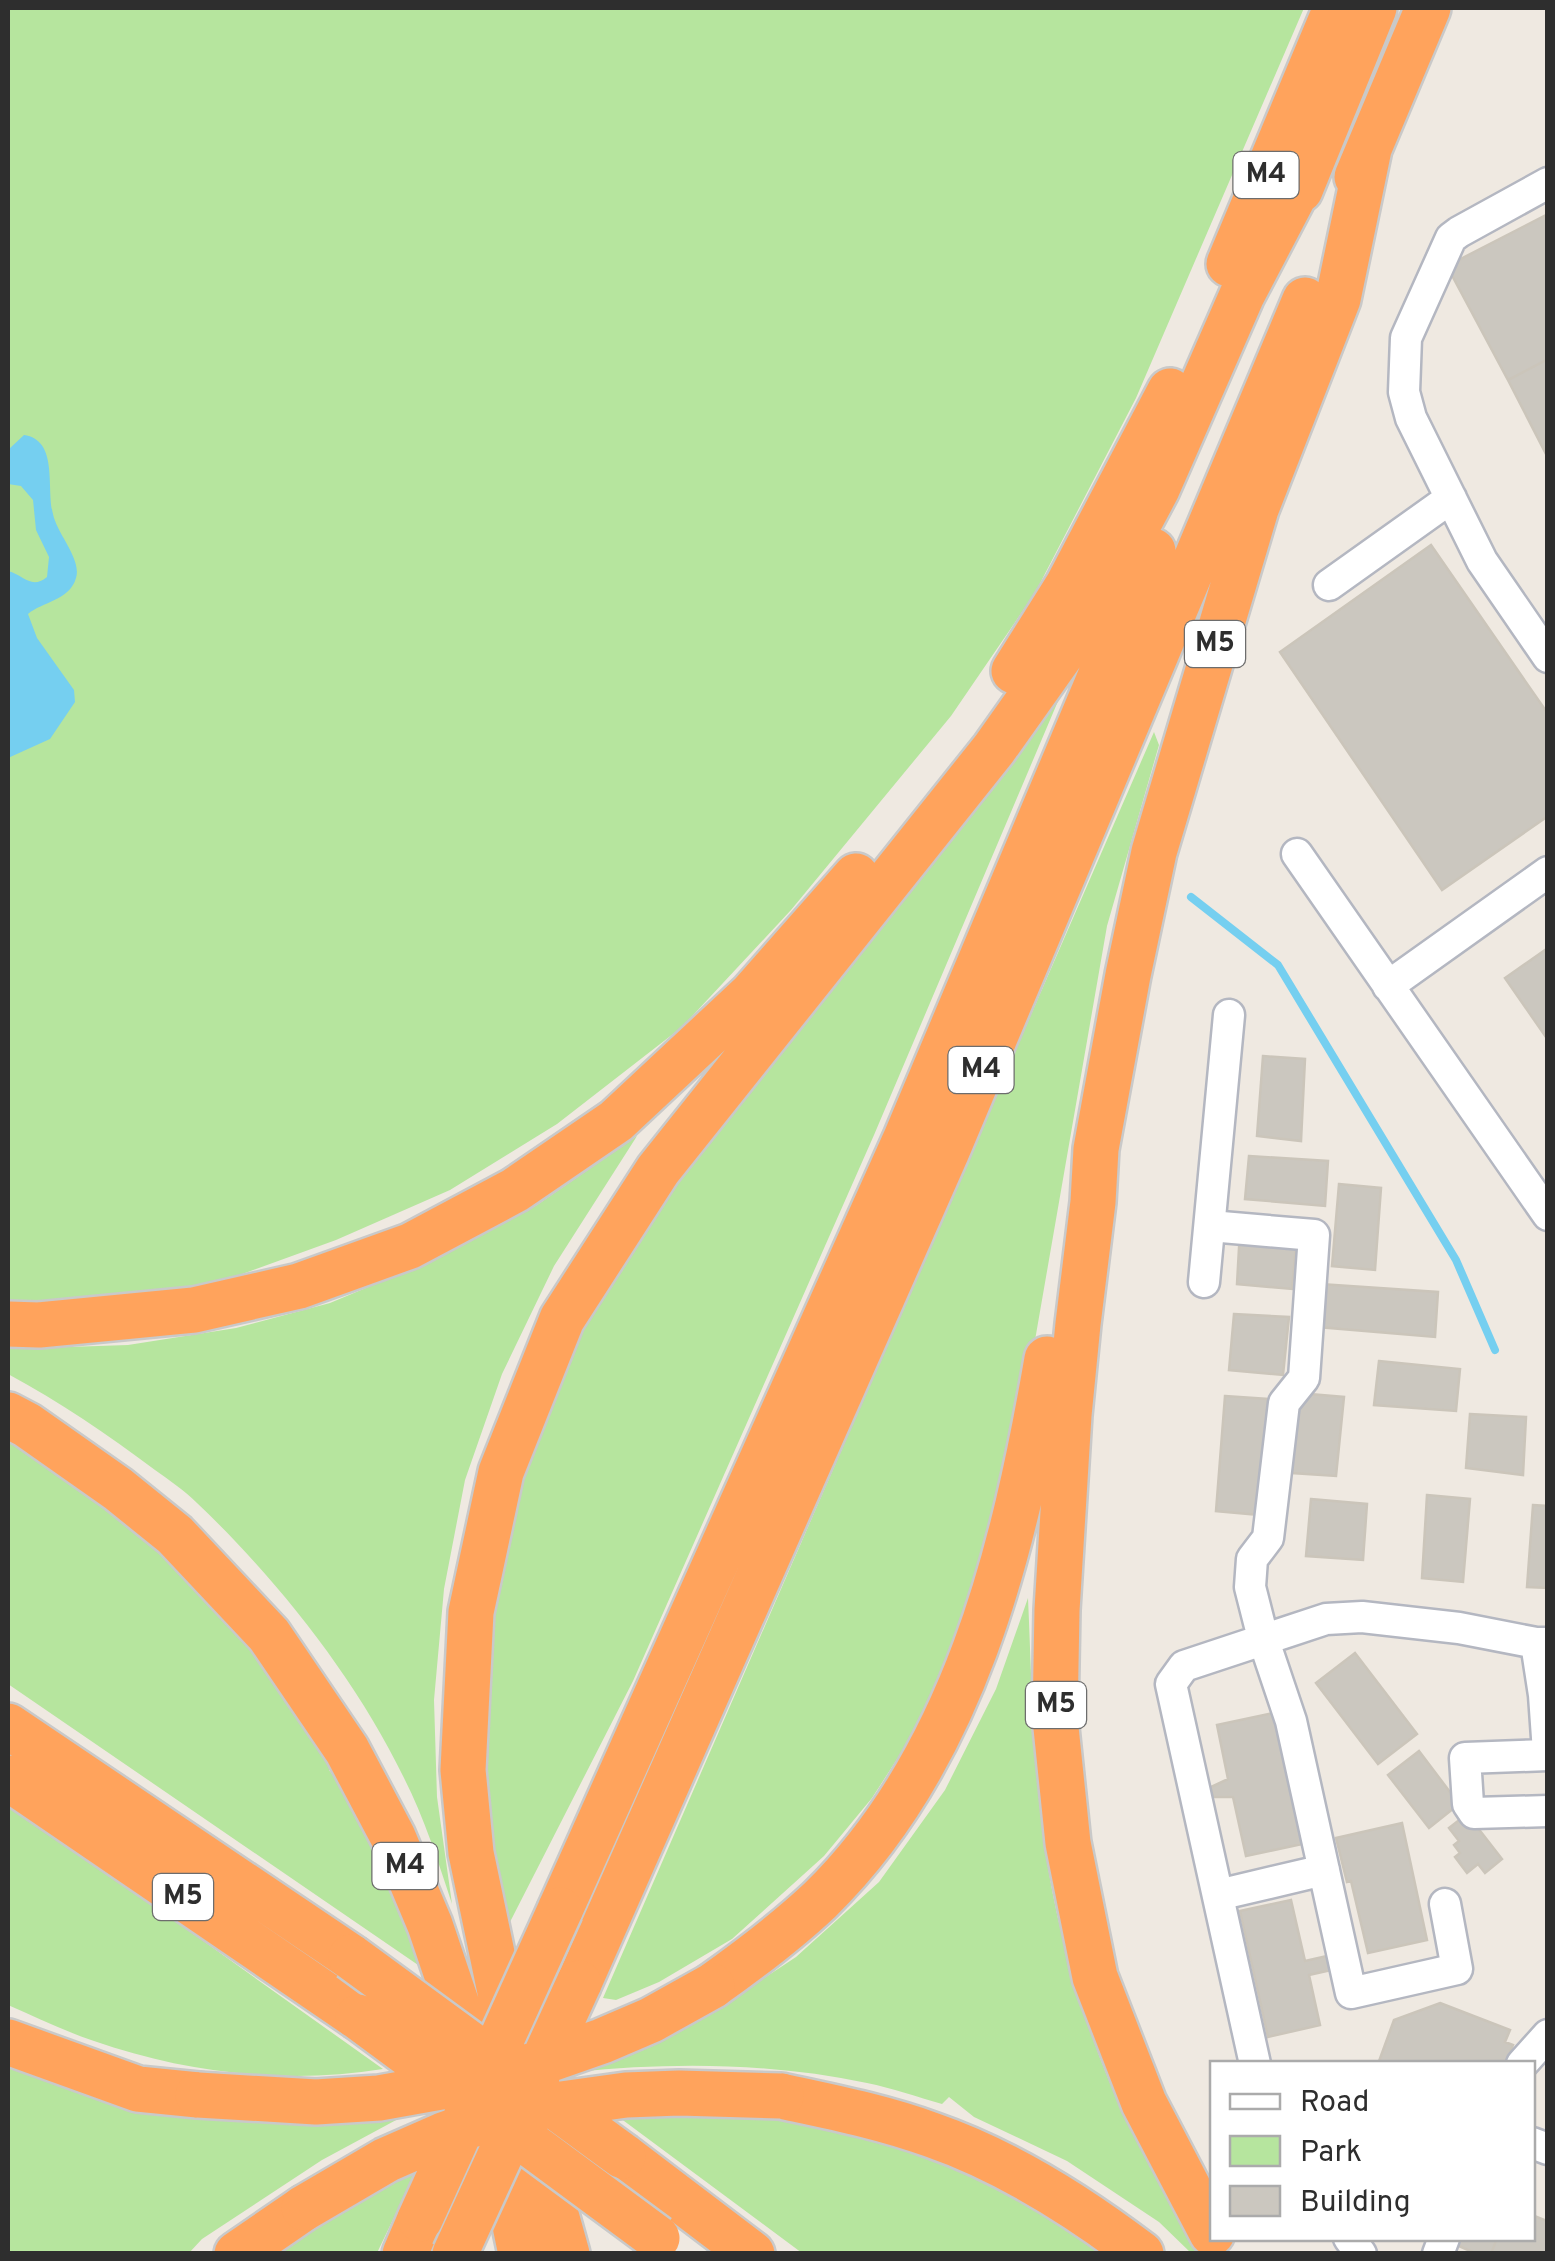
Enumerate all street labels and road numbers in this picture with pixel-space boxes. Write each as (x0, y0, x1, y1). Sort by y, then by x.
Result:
road number: M4 (1234, 152, 1298, 198)
road number: M5 (1185, 621, 1245, 667)
road number: M4 (948, 1047, 1014, 1093)
road number: M5 (1026, 1682, 1086, 1728)
road number: M4 (372, 1843, 438, 1889)
road number: M5 (153, 1874, 213, 1920)

